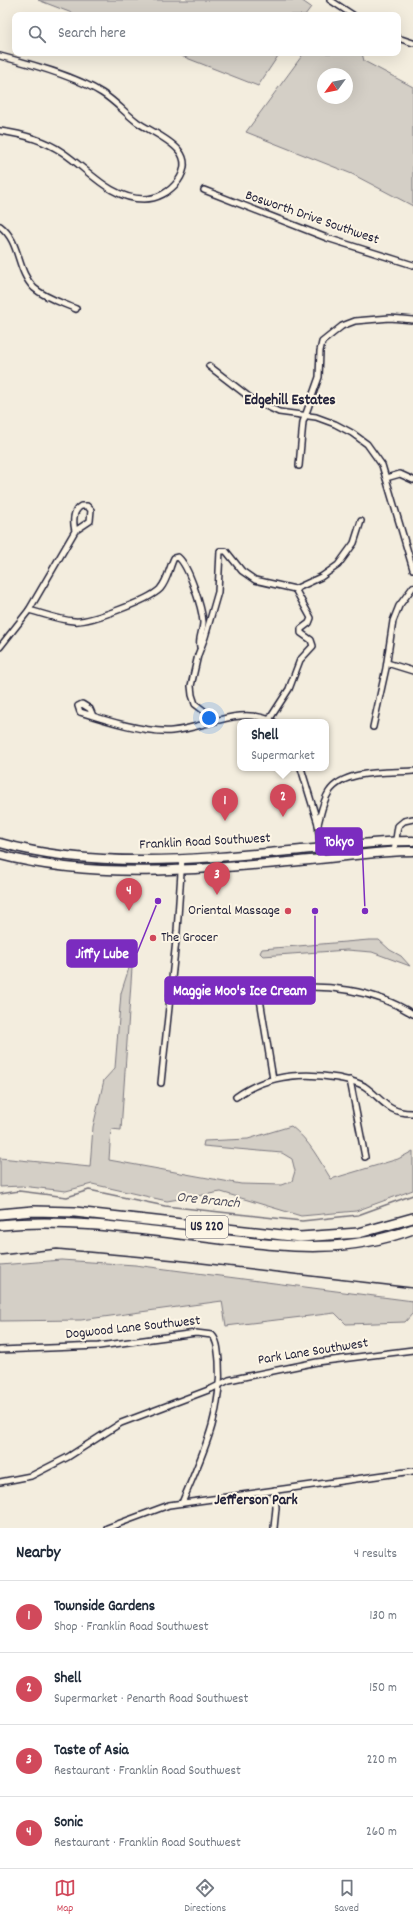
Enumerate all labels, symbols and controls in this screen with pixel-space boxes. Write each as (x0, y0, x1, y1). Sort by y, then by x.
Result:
search box (12, 12, 401, 56)
icon: search (26, 23, 48, 45)
text: Search here (58, 23, 126, 45)
north arrow (317, 68, 353, 104)
street label: Bosworth Drive Southwest (242, 186, 382, 250)
district label: Edgehill Estates (244, 390, 336, 412)
your location (199, 708, 219, 728)
popup (237, 719, 329, 771)
text: Shell (251, 725, 278, 747)
text: Supermarket (251, 747, 315, 766)
pin: 2 (270, 784, 296, 817)
pin: 1 (212, 788, 238, 821)
callout: Tokyo (316, 828, 362, 855)
street label: Franklin Road Southwest (139, 829, 271, 855)
text: Tokyo (324, 832, 354, 854)
pin: 3 (204, 862, 230, 895)
pin: 4 (116, 878, 142, 911)
place label: Oriental Massage (188, 901, 280, 921)
marker: Oriental Massage (283, 906, 293, 916)
place label: The Grocer (161, 928, 219, 948)
marker: The Grocer (148, 933, 158, 943)
callout: Jiffy Lube (67, 940, 137, 967)
text: Jiffy Lube (75, 944, 129, 966)
callout: Maggie Moo's Ice Cream (165, 977, 315, 1004)
text: Maggie Moo's Ice Cream (173, 981, 307, 1003)
water label: Ore Branch (175, 1187, 242, 1215)
road number: US 220 (186, 1216, 228, 1238)
street label: Dogwood Lane Southwest (65, 1311, 201, 1345)
street label: Park Lane Southwest (256, 1333, 370, 1371)
district label: Jefferson Park (214, 1490, 298, 1512)
text: Nearby (16, 1542, 60, 1566)
text: 4 results (354, 1545, 397, 1564)
text: Townside Gardens (54, 1596, 155, 1618)
text: 1 (28, 1607, 30, 1626)
text: 130 m (369, 1607, 397, 1626)
text: Shop · Franklin Road Southwest (54, 1618, 208, 1637)
text: Shell (54, 1668, 81, 1690)
text: 2 (26, 1679, 32, 1698)
text: 150 m (369, 1679, 397, 1698)
text: Supermarket · Penarth Road Southwest (54, 1690, 248, 1709)
text: Taste of Asia (54, 1740, 129, 1762)
text: 3 (26, 1751, 32, 1770)
text: 220 m (367, 1751, 397, 1770)
text: Restaurant · Franklin Road Southwest (54, 1762, 241, 1781)
text: Sonic (54, 1812, 83, 1834)
text: 4 (26, 1823, 32, 1842)
text: 260 m (366, 1823, 397, 1842)
text: Restaurant · Franklin Road Southwest (54, 1834, 241, 1853)
tab: Map (54, 1877, 76, 1917)
tab: Directions (184, 1877, 226, 1917)
tab: Saved (334, 1877, 359, 1917)

